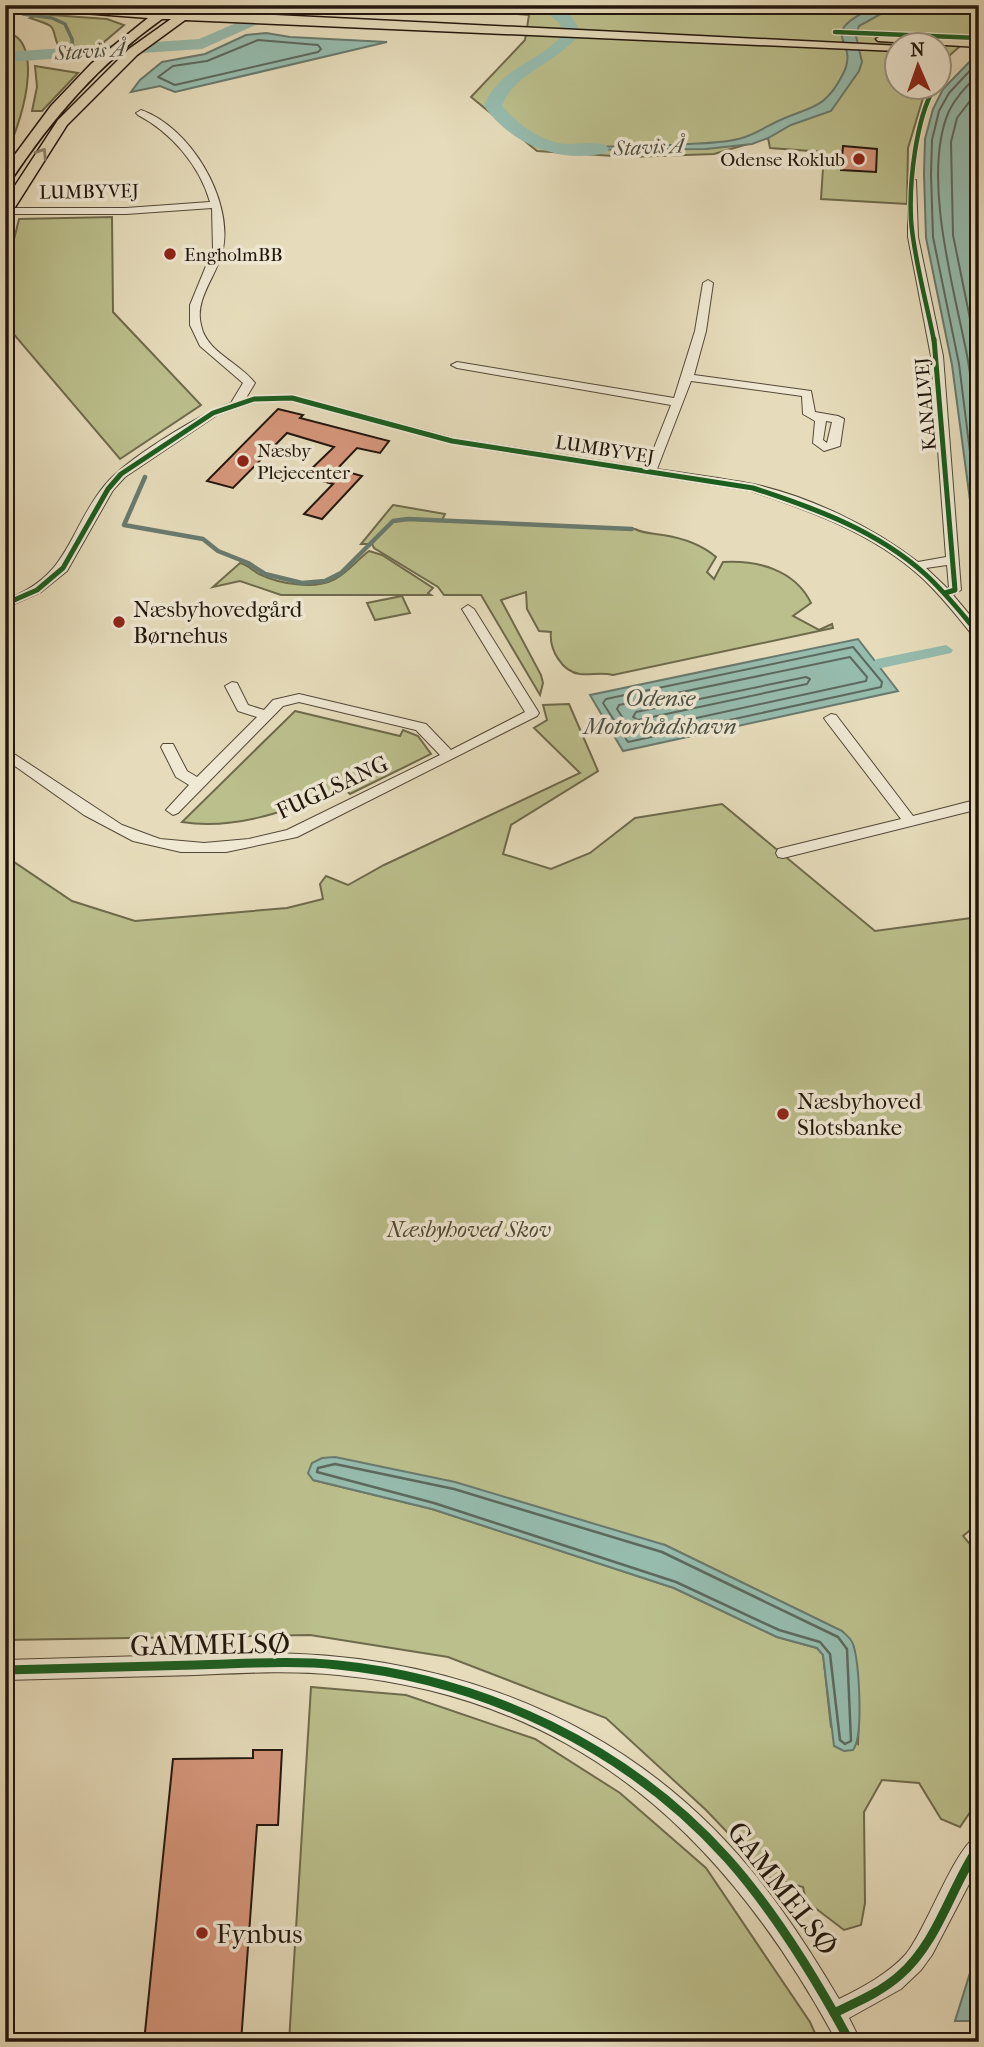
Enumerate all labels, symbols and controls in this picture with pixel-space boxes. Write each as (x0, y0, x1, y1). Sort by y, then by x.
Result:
north arrow (883, 32, 953, 102)
water label: Stavis Å (53, 35, 128, 66)
text: N (910, 39, 926, 61)
water label: Stavis Å (612, 132, 687, 161)
one-way arrow (33, 148, 46, 161)
place label: Odense Roklub (720, 149, 845, 171)
marker: Odense Roklub (851, 151, 867, 167)
street label: LUMBYVEJ (39, 180, 139, 204)
place label: EngholmBB (184, 244, 283, 266)
marker: EngholmBB (162, 246, 178, 262)
street label: KANALVEJ (911, 356, 941, 452)
street label: LUMBYVEJ (554, 431, 656, 469)
place label: Næsby Plejecenter (257, 440, 351, 484)
marker: Næsby Plejecenter (235, 453, 251, 469)
place label: Næsbyhovedgård Børnehus (133, 596, 303, 649)
marker: Næsbyhovedgård Børnehus (111, 614, 127, 630)
water label: Odense Motorbådshavn (581, 684, 737, 740)
street label: FUGLSANG (272, 750, 392, 825)
place label: Næsbyhoved Slotsbanke (797, 1088, 922, 1141)
marker: Næsbyhoved Slotsbanke (775, 1106, 791, 1122)
park label: Næsbyhoved Skov (386, 1216, 551, 1243)
street label: GAMMELSØ (130, 1627, 290, 1662)
street label: GAMMELSØ (720, 1815, 845, 1961)
place label: Fynbus (216, 1917, 303, 1950)
marker: Fynbus (194, 1925, 210, 1941)

